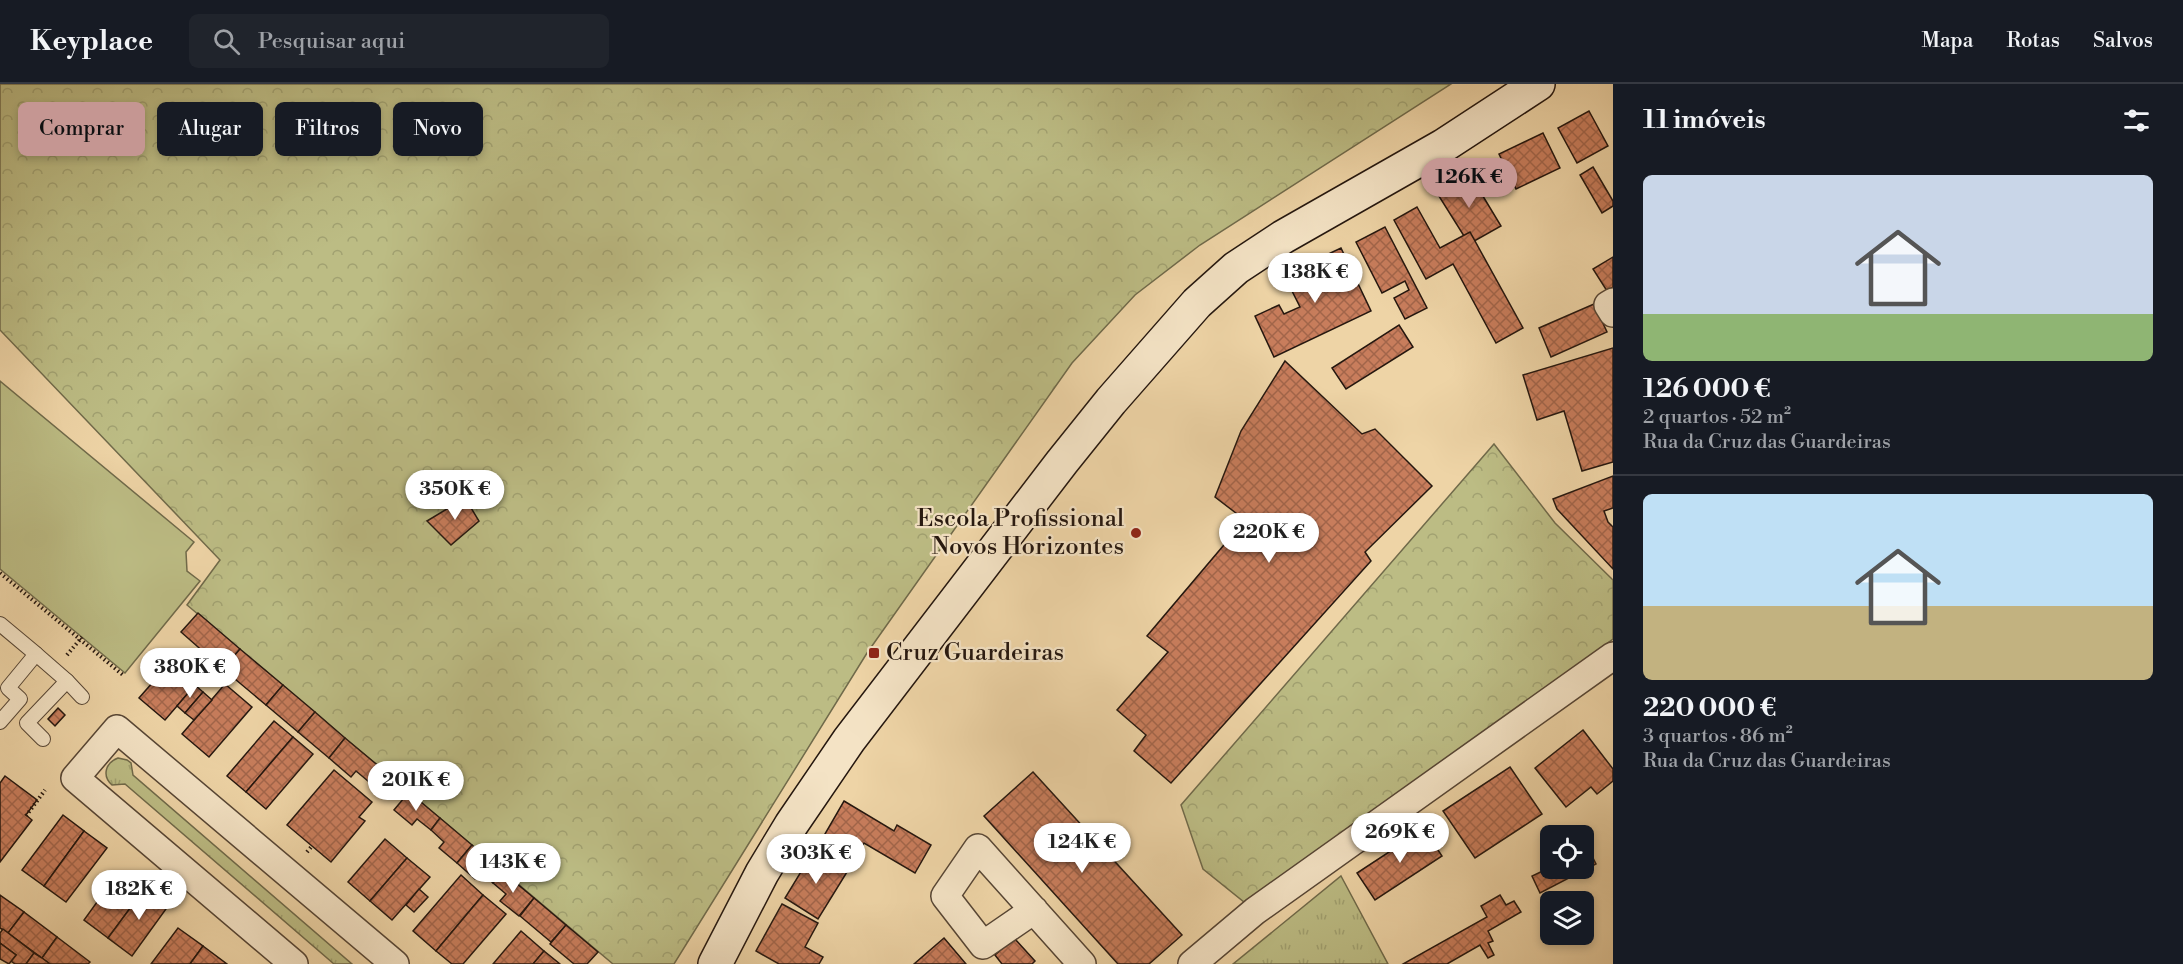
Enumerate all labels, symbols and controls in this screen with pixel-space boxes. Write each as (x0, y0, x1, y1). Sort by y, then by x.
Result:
search box (189, 14, 609, 68)
text: Keyplace (30, 24, 153, 59)
icon: search (210, 25, 243, 58)
text: Pesquisar aqui (258, 28, 405, 55)
text: Mapa (1921, 28, 1973, 54)
text: Rotas (2006, 28, 2060, 54)
text: Salvos (2093, 28, 2153, 54)
chip: Comprar (18, 102, 145, 156)
chip: Alugar (157, 102, 263, 156)
chip: Filtros (275, 102, 381, 156)
chip: Novo (393, 102, 483, 156)
text: 11 imóveis (1643, 104, 1766, 136)
icon: filters (2120, 104, 2153, 137)
pin: 126K € (1420, 158, 1518, 209)
text: 126K € (1435, 165, 1503, 190)
icon: home (1844, 214, 1952, 322)
pin: 138K € (1266, 253, 1364, 304)
text: 138K € (1282, 260, 1348, 285)
text: 126 000 € (1643, 373, 1771, 405)
text: 2 quartos · 52 m² (1643, 405, 1791, 430)
text: Rua da Cruz das Guardeiras (1643, 430, 1891, 455)
pin: 350K € (406, 470, 504, 521)
text: 350K € (419, 477, 491, 502)
place label: Escola Profissional Novos Horizontes (917, 504, 1124, 562)
pin: 220K € (1220, 513, 1318, 564)
text: 220K € (1233, 520, 1305, 545)
marker: Escola Profissional Novos Horizontes (1129, 526, 1143, 540)
icon: home (1844, 533, 1952, 641)
place label: Cruz Guardeiras (886, 638, 1064, 668)
marker: Cruz Guardeiras (867, 646, 881, 660)
pin: 380K € (141, 648, 239, 699)
text: 380K € (154, 655, 226, 680)
text: 220 000 € (1643, 692, 1776, 724)
text: 3 quartos · 86 m² (1643, 724, 1793, 749)
text: Rua da Cruz das Guardeiras (1643, 749, 1891, 774)
pin: 201K € (367, 761, 465, 812)
text: 201K € (382, 768, 450, 793)
pin: 269K € (1351, 813, 1449, 864)
text: 269K € (1365, 820, 1435, 845)
pin: 124K € (1033, 823, 1131, 874)
map controls (1540, 825, 1594, 945)
button: locate (1540, 825, 1594, 879)
text: 124K € (1048, 830, 1116, 855)
pin: 303K € (767, 834, 865, 885)
text: 303K € (780, 841, 852, 866)
pin: 143K € (464, 843, 562, 894)
text: 143K € (480, 850, 546, 875)
pin: 182K € (90, 870, 188, 921)
text: 182K € (106, 877, 172, 902)
button: layers (1540, 891, 1594, 945)

